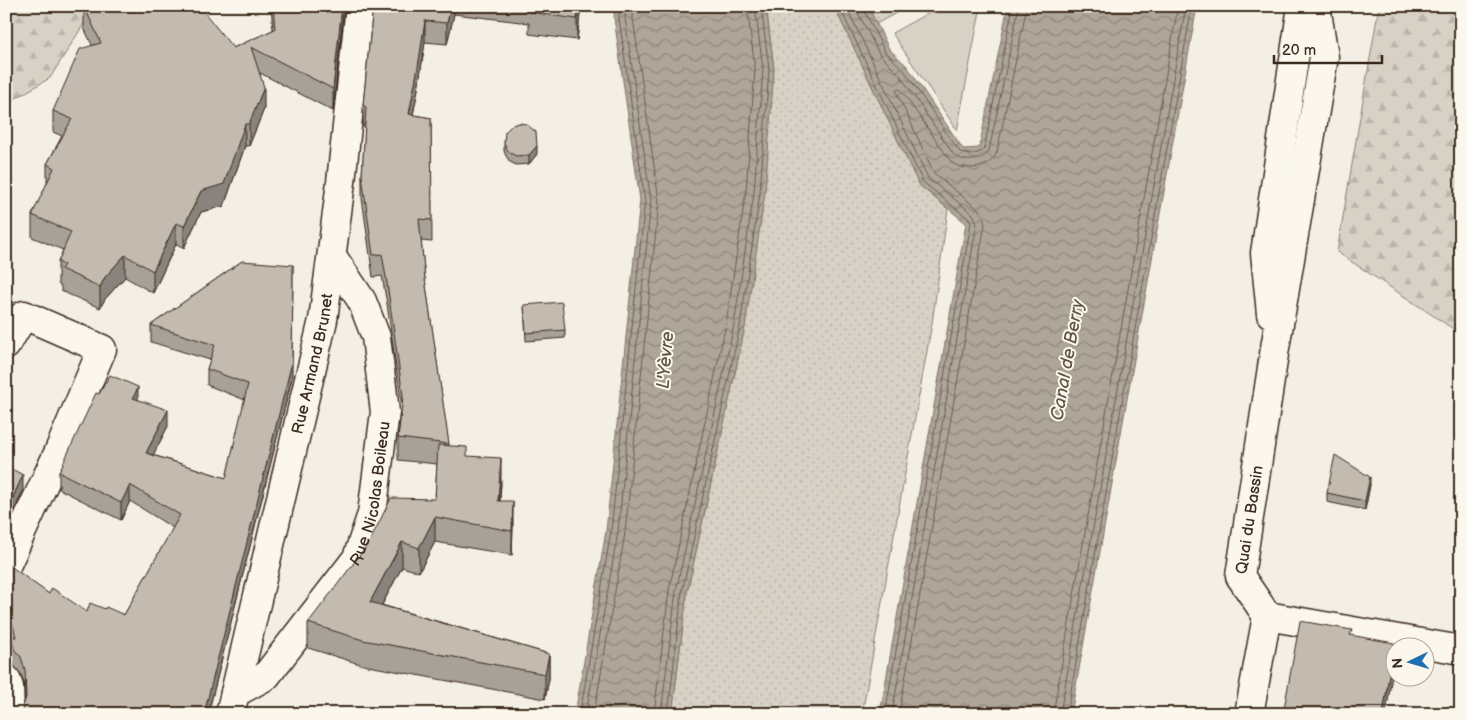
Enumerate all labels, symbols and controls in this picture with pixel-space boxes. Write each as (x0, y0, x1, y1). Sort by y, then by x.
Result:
scale bar (1274, 32, 1382, 64)
text: 20 m (1282, 41, 1316, 60)
street label: Rue Armand Brunet (288, 292, 337, 436)
water label: Canal de Berry (1047, 297, 1089, 422)
water label: L'Yèvre (653, 330, 678, 390)
street label: Rue Nicolas Boileau (346, 420, 395, 570)
street label: Quai du Bassin (1232, 464, 1268, 575)
north arrow (1384, 638, 1434, 688)
text: N (1389, 657, 1406, 669)

